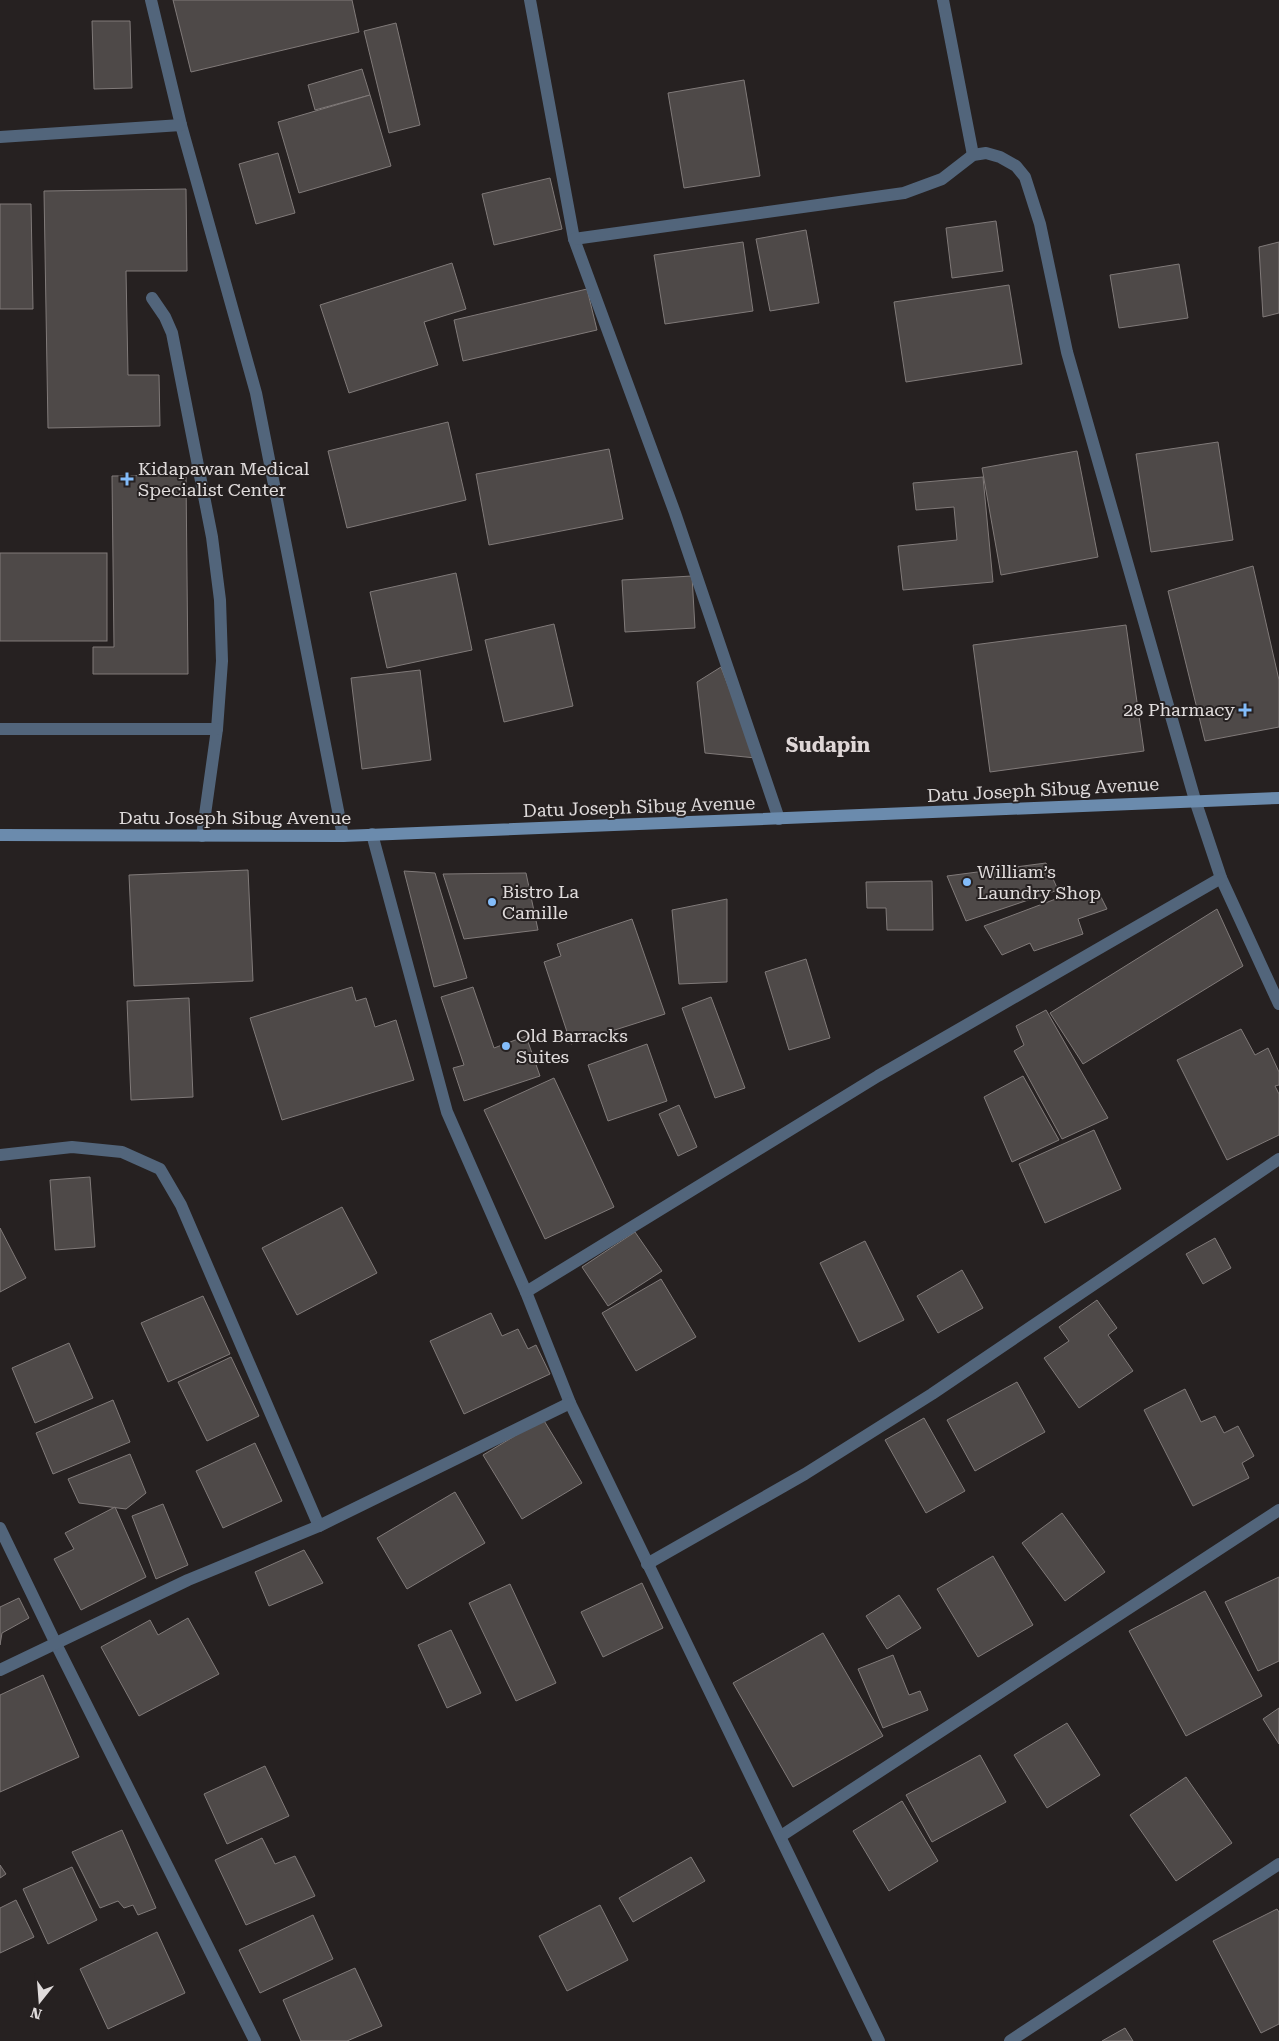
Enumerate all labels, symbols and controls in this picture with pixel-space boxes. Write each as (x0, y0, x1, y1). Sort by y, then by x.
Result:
place label: Kidapawan Medical Specialist Center (138, 458, 310, 500)
marker: Kidapawan Medical Specialist Center (120, 472, 134, 486)
place label: 28 Pharmacy (1123, 699, 1235, 720)
marker: 28 Pharmacy (1239, 704, 1251, 716)
district label: Sudapin (786, 733, 871, 757)
street label: Datu Joseph Sibug Avenue (926, 773, 1160, 806)
street label: Datu Joseph Sibug Avenue (523, 792, 756, 821)
street label: Datu Joseph Sibug Avenue (119, 807, 351, 828)
place label: William’s Laundry Shop (977, 861, 1101, 903)
marker: William’s Laundry Shop (961, 876, 973, 888)
place label: Bistro La Camille (502, 881, 579, 923)
marker: Bistro La Camille (486, 896, 498, 908)
place label: Old Barracks Suites (516, 1025, 628, 1067)
marker: Old Barracks Suites (500, 1040, 512, 1052)
north arrow (15, 1976, 65, 2026)
text: N (28, 2004, 44, 2023)

